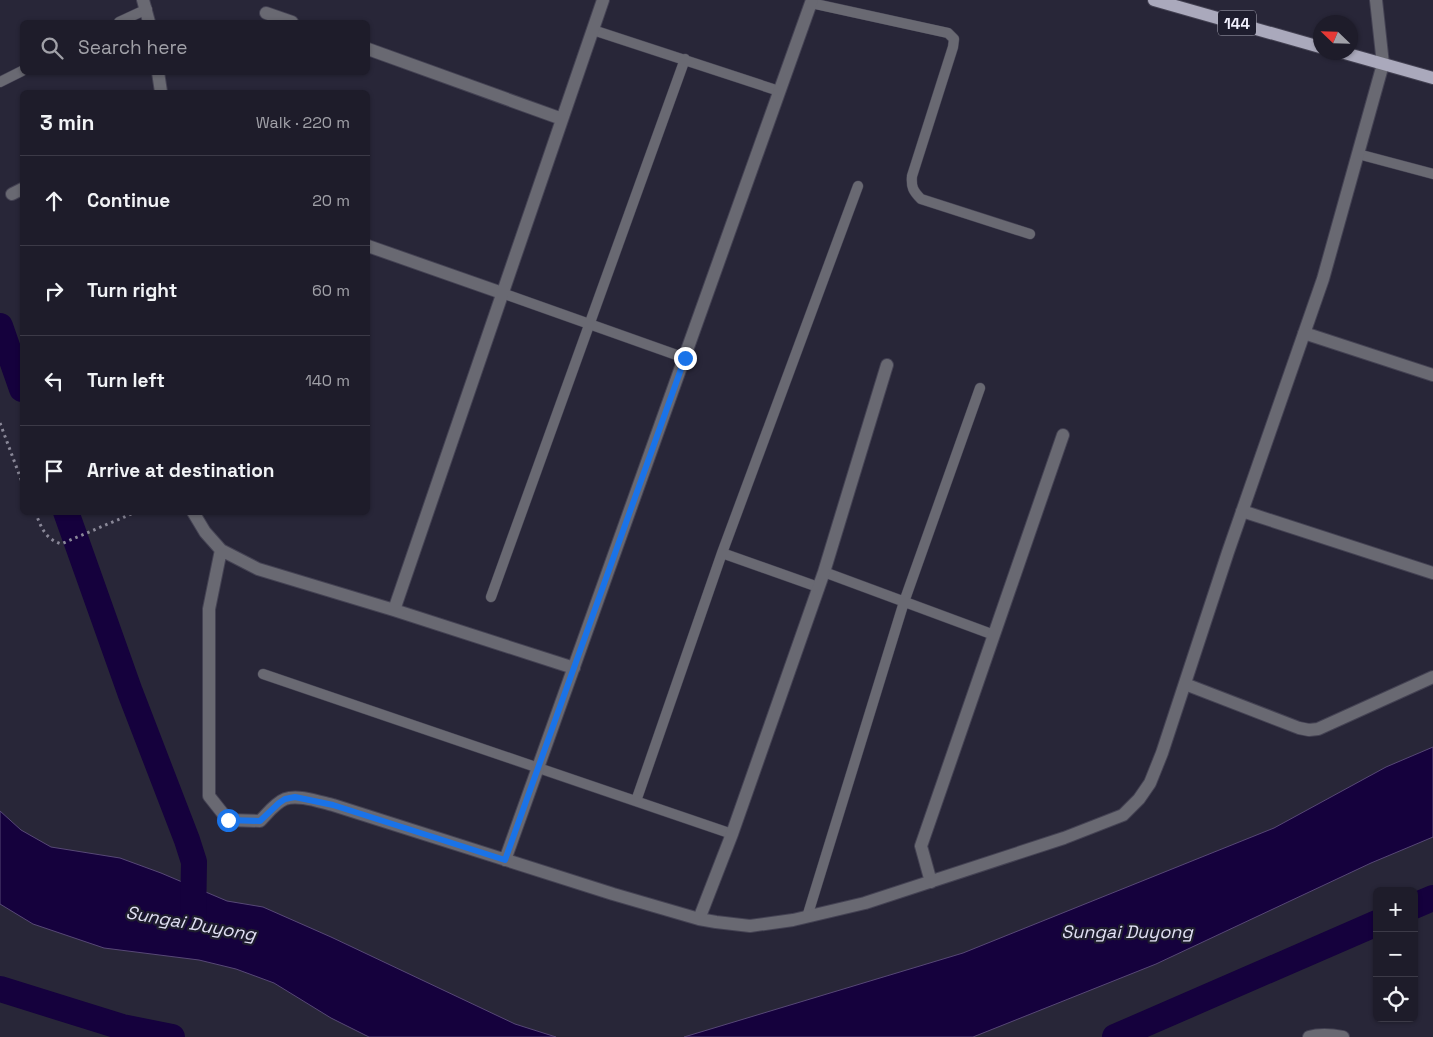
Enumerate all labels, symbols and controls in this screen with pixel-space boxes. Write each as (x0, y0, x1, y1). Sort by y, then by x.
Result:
road number: 144 (1218, 10, 1256, 36)
north arrow (1313, 15, 1358, 60)
search box (20, 20, 370, 75)
icon: search (38, 34, 66, 62)
text: Search here (78, 35, 188, 60)
text: 3 min (40, 109, 95, 136)
text: Walk · 220 m (256, 112, 350, 133)
icon: ahead (40, 187, 68, 215)
text: Continue (87, 188, 170, 213)
text: 20 m (312, 190, 350, 211)
icon: right (40, 277, 68, 305)
text: Turn right (87, 278, 177, 303)
text: 60 m (312, 280, 350, 301)
route end (674, 347, 697, 370)
icon: left (40, 367, 68, 395)
text: Turn left (87, 368, 165, 393)
text: 140 m (305, 370, 350, 391)
icon: arrive (40, 457, 68, 485)
text: Arrive at destination (87, 458, 275, 483)
route start (217, 809, 240, 832)
map controls (1373, 887, 1418, 1022)
button: + (1373, 887, 1418, 932)
water label: Sungai Duyong (124, 900, 259, 946)
water label: Sungai Duyong (1061, 920, 1194, 943)
button: − (1373, 932, 1418, 977)
button: locate (1373, 977, 1418, 1022)

